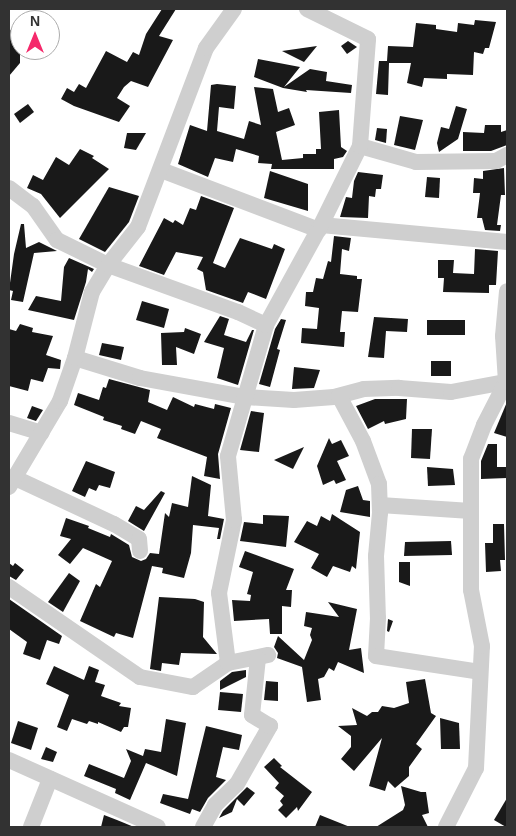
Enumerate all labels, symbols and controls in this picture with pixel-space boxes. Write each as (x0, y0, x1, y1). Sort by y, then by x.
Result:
north arrow (10, 10, 60, 60)
text: N (30, 13, 40, 29)

